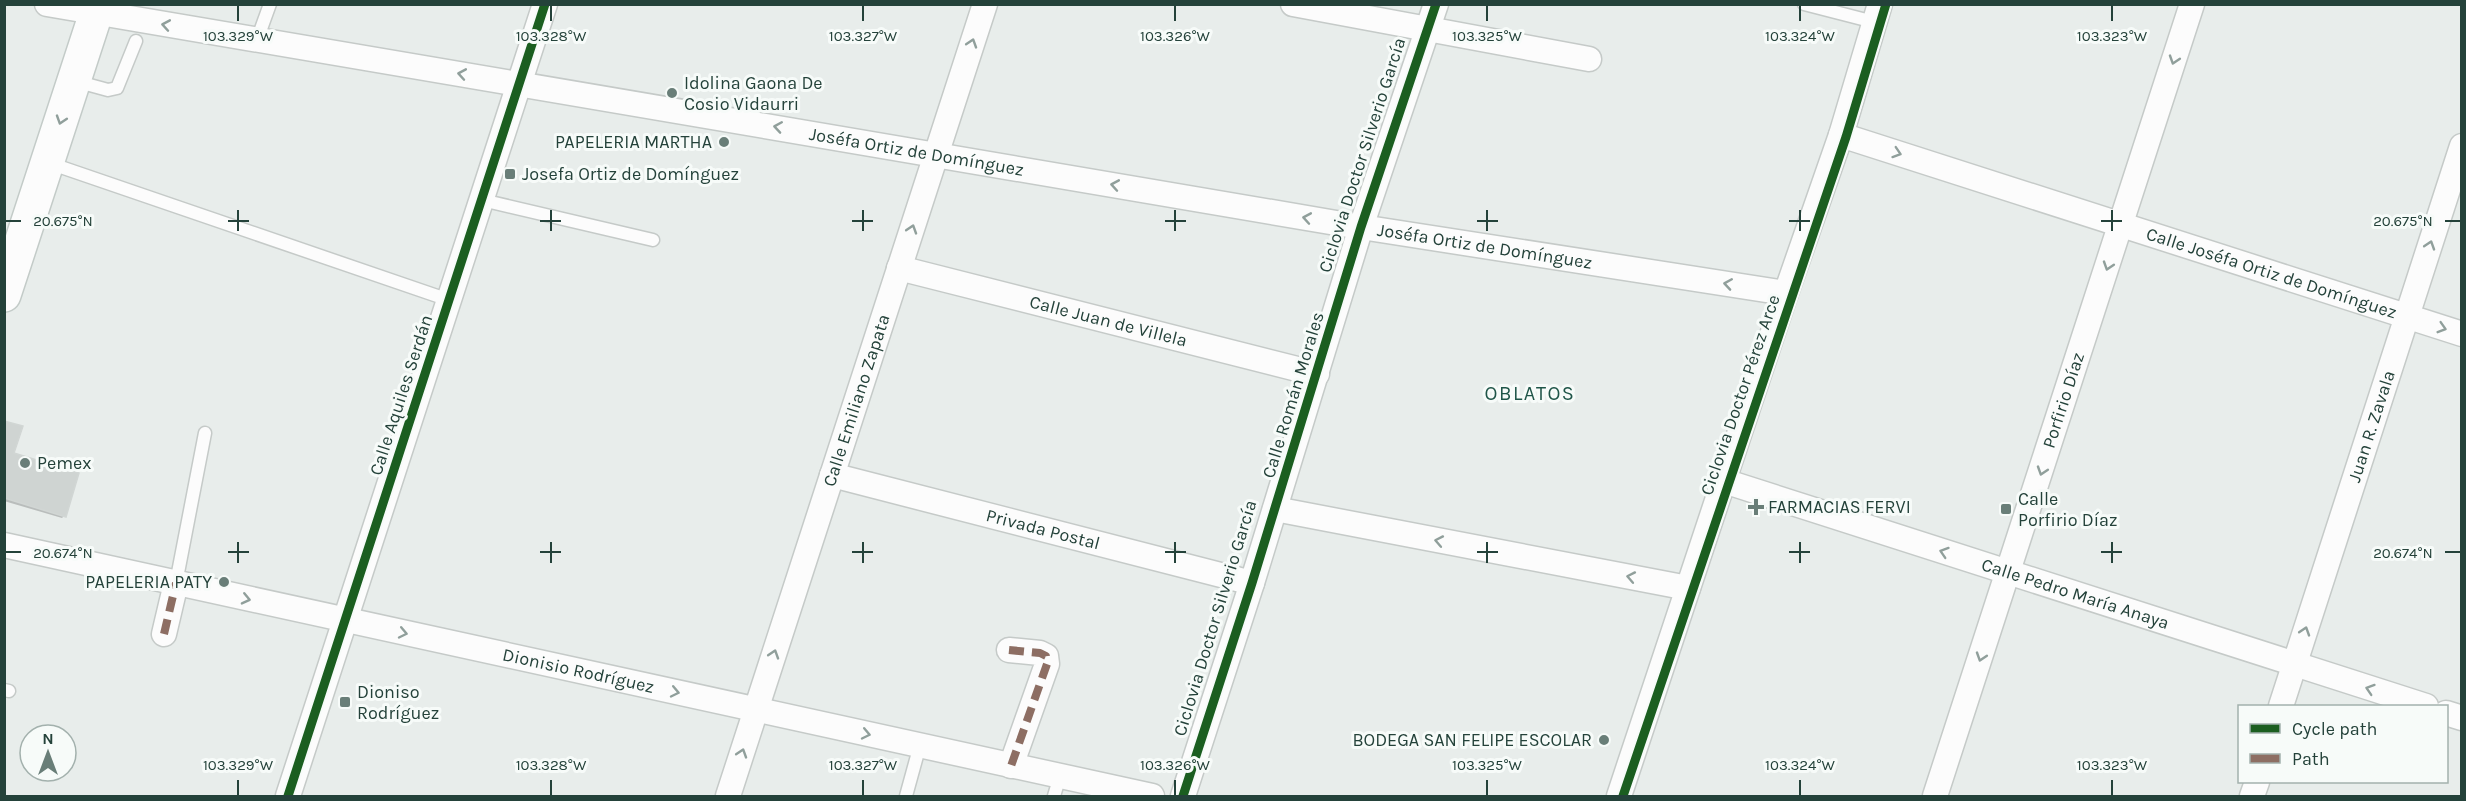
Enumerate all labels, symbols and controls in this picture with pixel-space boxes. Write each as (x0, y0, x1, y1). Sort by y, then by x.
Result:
one-way arrow (162, 19, 171, 31)
text: 103.329°W (203, 27, 274, 45)
text: 103.328°W (516, 27, 587, 45)
text: 103.327°W (829, 27, 898, 45)
text: 103.326°W (1140, 27, 1211, 45)
text: 103.325°W (1452, 27, 1523, 45)
text: 103.324°W (1765, 27, 1836, 45)
text: 103.323°W (2077, 27, 2148, 45)
street label: Ciclovia Doctor Silverio García (1314, 35, 1410, 275)
one-way arrow (965, 38, 977, 49)
one-way arrow (2169, 54, 2182, 65)
one-way arrow (457, 69, 467, 81)
place label: Idolina Gaona De Cosio Vidaurri (684, 72, 823, 115)
marker: Idolina Gaona De Cosio Vidaurri (665, 86, 679, 100)
one-way arrow (56, 114, 68, 125)
one-way arrow (773, 122, 783, 134)
street label: Joséfa Ortiz de Domínguez (808, 123, 1025, 181)
place label: PAPELERIA MARTHA (555, 131, 712, 153)
marker: PAPELERIA MARTHA (717, 135, 731, 149)
one-way arrow (1891, 146, 1902, 158)
place label: Josefa Ortiz de Domínguez (522, 163, 739, 185)
marker: Josefa Ortiz de Domínguez (503, 167, 517, 181)
one-way arrow (1110, 179, 1120, 191)
text: 20.675°N (33, 212, 93, 230)
one-way arrow (1303, 212, 1313, 225)
text: 20.675°N (2373, 212, 2433, 230)
street label: Joséfa Ortiz de Domínguez (1376, 219, 1594, 274)
street label: Calle Joséfa Ortiz de Domínguez (2143, 223, 2399, 323)
one-way arrow (905, 224, 917, 235)
one-way arrow (2423, 240, 2435, 251)
one-way arrow (2103, 260, 2115, 271)
one-way arrow (1723, 279, 1733, 291)
street label: Calle Juan de Villela (1027, 291, 1190, 352)
street label: Ciclovia Doctor Pérez Arce (1695, 292, 1785, 498)
street label: Calle Román Morales (1257, 309, 1329, 481)
street label: Calle Emiliano Zapata (818, 311, 895, 489)
street label: Calle Aquiles Serdán (365, 312, 437, 478)
one-way arrow (2436, 321, 2447, 334)
street label: Porfirio Díaz (2038, 350, 2089, 451)
street label: Juan R. Zavala (2343, 368, 2400, 485)
district label: OBLATOS (1485, 382, 1575, 405)
place label: Pemex (37, 452, 92, 474)
marker: Pemex (18, 456, 32, 470)
one-way arrow (2036, 465, 2049, 476)
place label: Calle Porfirio Díaz (2018, 488, 2118, 531)
place label: FARMACIAS FERVI (1768, 496, 1911, 518)
street label: Ciclovia Doctor Silverio García (1169, 497, 1261, 739)
marker: FARMACIAS FERVI (1749, 500, 1763, 514)
marker: Calle Porfirio Díaz (1999, 502, 2013, 516)
street label: Privada Postal (984, 504, 1102, 554)
one-way arrow (1434, 535, 1444, 548)
text: 20.674°N (33, 544, 93, 562)
text: 20.674°N (2373, 544, 2433, 562)
one-way arrow (1939, 547, 1950, 559)
street label: Calle Pedro María Anaya (1979, 553, 2172, 634)
place label: PAPELERIA PATY (85, 571, 212, 593)
one-way arrow (1626, 571, 1636, 584)
marker: PAPELERIA PATY (217, 575, 231, 589)
one-way arrow (241, 591, 251, 604)
one-way arrow (397, 626, 407, 639)
one-way arrow (2298, 626, 2311, 637)
street label: Dionisio Rodríguez (501, 643, 656, 698)
one-way arrow (767, 649, 779, 660)
one-way arrow (1976, 651, 1989, 662)
place label: Dioniso Rodríguez (357, 681, 439, 724)
one-way arrow (2365, 683, 2376, 696)
one-way arrow (670, 685, 680, 698)
marker: Dioniso Rodríguez (338, 695, 352, 709)
legend (2238, 705, 2448, 783)
text: Cycle path (2292, 718, 2377, 740)
north arrow (18, 723, 78, 783)
one-way arrow (861, 726, 871, 739)
text: N (42, 729, 54, 748)
place label: BODEGA SAN FELIPE ESCOLAR (1352, 729, 1592, 751)
marker: BODEGA SAN FELIPE ESCOLAR (1597, 733, 1611, 747)
one-way arrow (735, 748, 747, 759)
text: Path (2292, 748, 2330, 770)
text: 103.329°W (203, 756, 274, 774)
text: 103.328°W (516, 756, 587, 774)
text: 103.327°W (829, 756, 898, 774)
text: 103.326°W (1140, 756, 1211, 774)
text: 103.325°W (1452, 756, 1523, 774)
text: 103.324°W (1765, 756, 1836, 774)
text: 103.323°W (2077, 756, 2148, 774)

